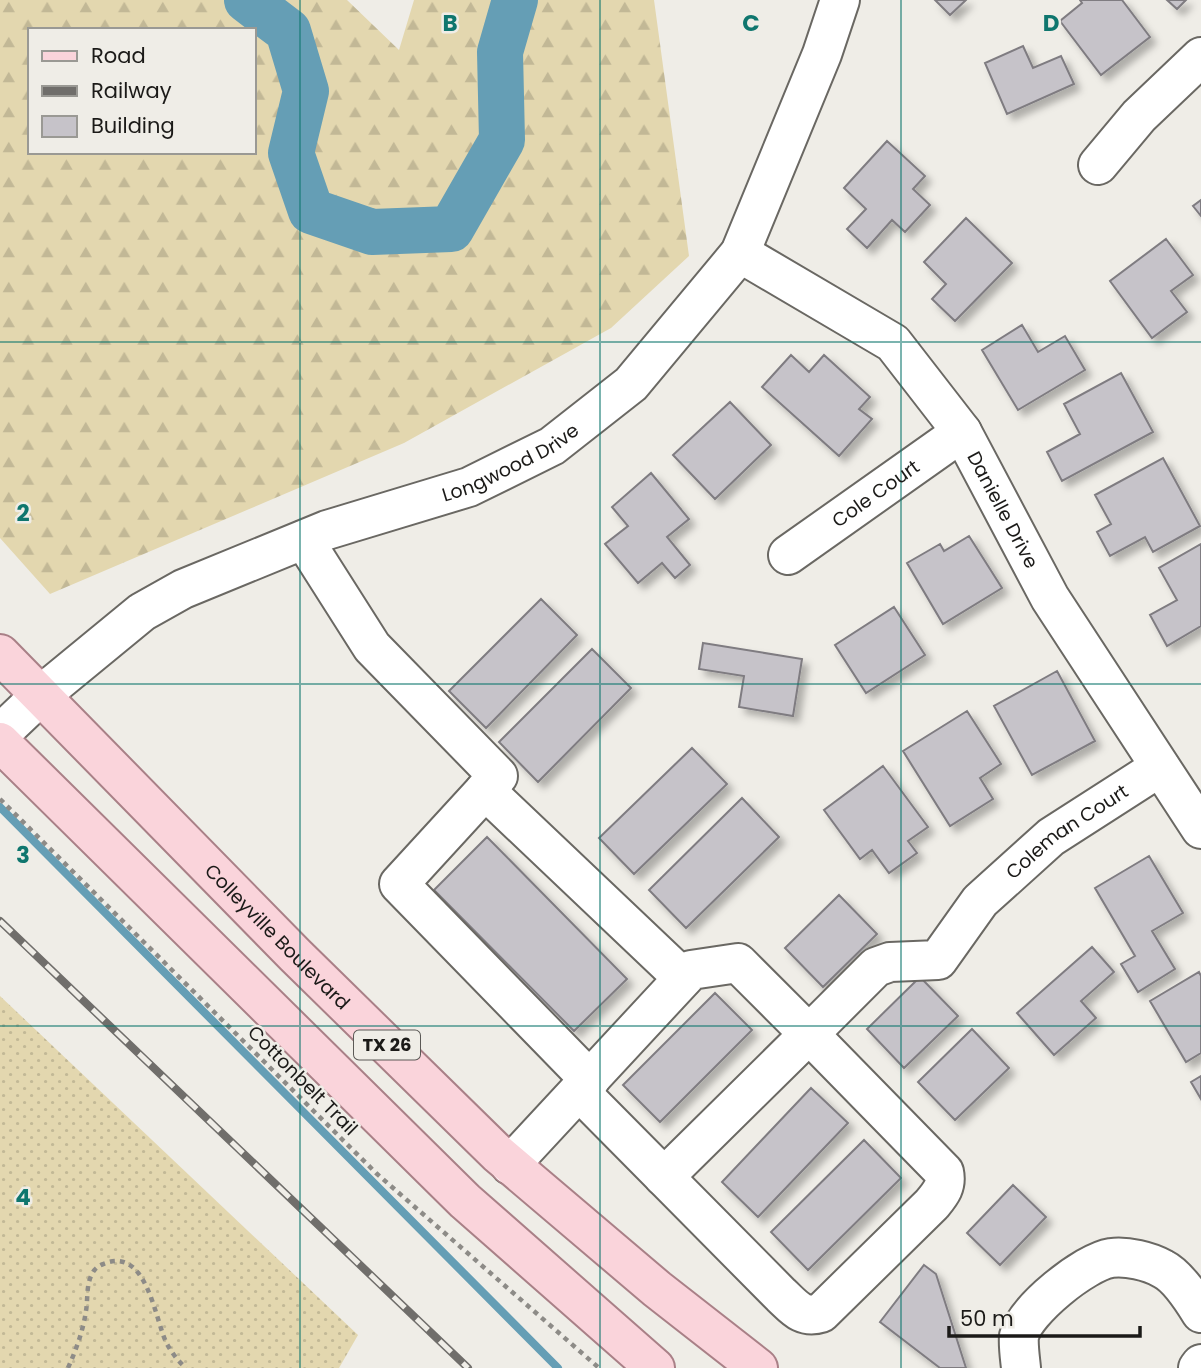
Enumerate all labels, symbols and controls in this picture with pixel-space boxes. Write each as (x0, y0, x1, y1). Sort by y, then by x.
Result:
text: B (442, 7, 458, 39)
text: C (742, 7, 760, 39)
text: D (1043, 7, 1059, 39)
legend (28, 28, 256, 154)
text: Road (91, 41, 146, 70)
text: Railway (91, 76, 172, 105)
text: Building (91, 111, 175, 140)
street label: Longwood Drive (439, 417, 585, 508)
street label: Danielle Drive (961, 447, 1045, 573)
street label: Cole Court (826, 453, 925, 534)
text: 2 (16, 497, 30, 529)
street label: Coleman Court (1000, 778, 1134, 886)
text: 3 (16, 839, 30, 871)
street label: Colleyville Boulevard (198, 858, 356, 1016)
street label: Cottonbelt Trail (242, 1019, 364, 1141)
road number: TX 26 (354, 1030, 420, 1060)
text: 4 (15, 1181, 31, 1213)
scale bar (949, 1294, 1140, 1338)
text: 50 m (960, 1304, 1014, 1333)

